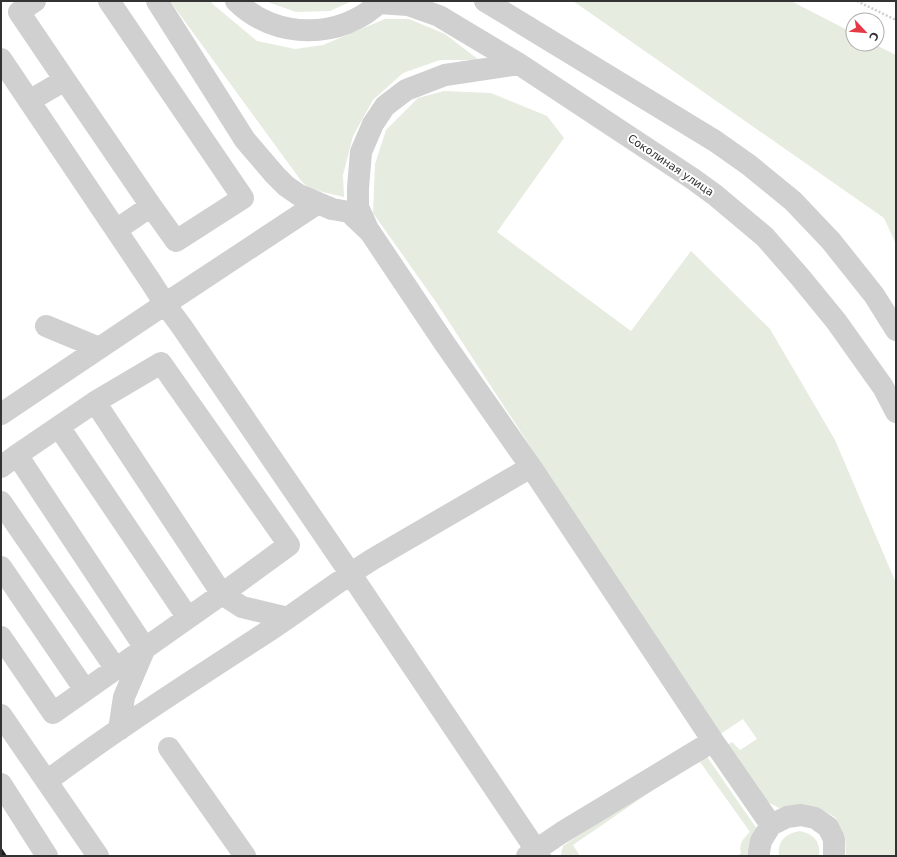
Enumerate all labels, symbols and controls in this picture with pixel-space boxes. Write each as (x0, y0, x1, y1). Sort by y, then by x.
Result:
north arrow (845, 12, 885, 52)
text: С (866, 30, 881, 43)
street label: Соколиная улица (625, 132, 716, 199)

